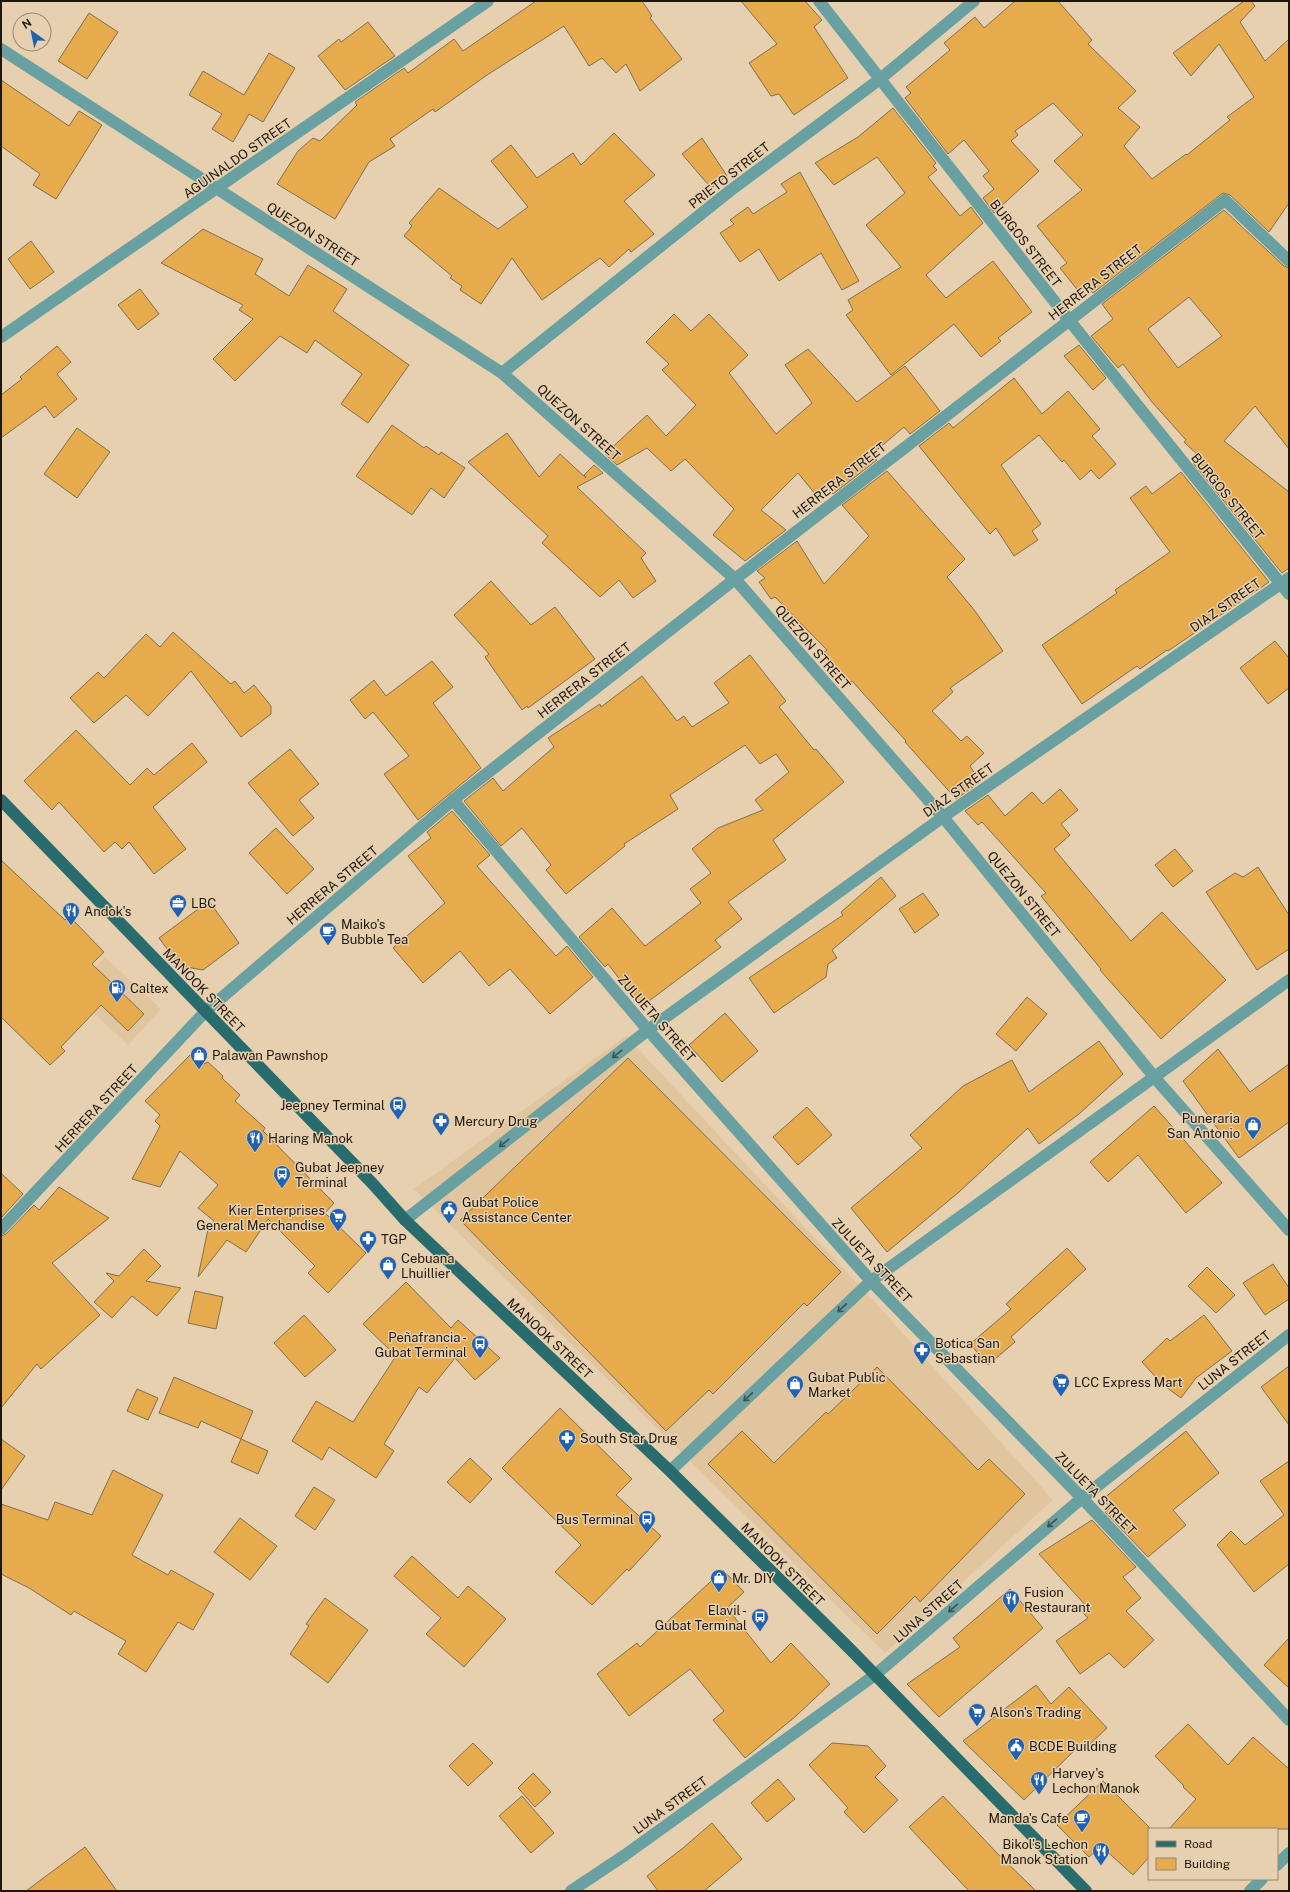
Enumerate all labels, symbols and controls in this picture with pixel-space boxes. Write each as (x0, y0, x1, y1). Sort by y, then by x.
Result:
north arrow (12, 12, 52, 52)
text: N (20, 16, 33, 31)
street label: AGUINALDO STREET (180, 115, 294, 201)
street label: PRIETO STREET (686, 139, 773, 212)
street label: BURGOS STREET (987, 197, 1064, 290)
street label: QUEZON STREET (264, 199, 362, 270)
street label: HERRERA STREET (1046, 241, 1145, 323)
street label: QUEZON STREET (534, 381, 624, 464)
street label: HERRERA STREET (790, 439, 889, 521)
street label: BURGOS STREET (1188, 450, 1267, 543)
street label: DIAZ STREET (1187, 575, 1264, 635)
street label: QUEZON STREET (772, 602, 853, 693)
street label: HERRERA STREET (535, 639, 634, 721)
street label: DIAZ STREET (920, 760, 997, 820)
street label: HERRERA STREET (284, 843, 381, 928)
street label: QUEZON STREET (984, 848, 1063, 941)
office icon: LBC (168, 893, 188, 918)
place label: LBC (191, 896, 216, 911)
restaurant icon: Andok's (61, 901, 81, 926)
place label: Andok's (84, 904, 131, 919)
place label: Maiko's Bubble Tea (341, 917, 408, 947)
cafe icon: Maiko's Bubble Tea (318, 921, 338, 946)
street label: MANOOK STREET (160, 945, 248, 1036)
street label: ZULUETA STREET (615, 972, 699, 1065)
fuel station icon: Caltex (107, 978, 127, 1003)
place label: Caltex (130, 981, 169, 996)
shop icon: Palawan Pawnshop (189, 1045, 209, 1070)
place label: Palawan Pawnshop (212, 1048, 328, 1063)
one-way arrow (612, 1050, 623, 1059)
street label: HERRERA STREET (52, 1061, 141, 1155)
bus stop icon: Jeepney Terminal (388, 1095, 408, 1120)
place label: Jeepney Terminal (280, 1098, 385, 1113)
pharmacy icon: Mercury Drug (431, 1111, 451, 1136)
place label: Puneraria San Antonio (1167, 1111, 1240, 1141)
place label: Mercury Drug (454, 1114, 537, 1129)
shop icon: Puneraria San Antonio (1243, 1115, 1263, 1140)
restaurant icon: Haring Manok (245, 1128, 265, 1153)
place label: Haring Manok (268, 1131, 353, 1146)
one-way arrow (498, 1138, 509, 1147)
place label: Gubat Jeepney Terminal (295, 1160, 384, 1190)
bus stop icon: Gubat Jeepney Terminal (272, 1164, 292, 1189)
place label: Gubat Police Assistance Center (462, 1195, 572, 1225)
public building icon: Gubat Police Assistance Center (439, 1199, 459, 1224)
place label: Kier Enterprises General Merchandise (196, 1203, 325, 1233)
supermarket icon: Kier Enterprises General Merchandise (328, 1207, 348, 1232)
street label: ZULUETA STREET (829, 1215, 915, 1306)
pharmacy icon: TGP (358, 1229, 378, 1254)
place label: TGP (381, 1232, 406, 1247)
place label: Cebuana Lhuillier (401, 1251, 454, 1281)
shop icon: Cebuana Lhuillier (378, 1255, 398, 1280)
street label: MANOOK STREET (504, 1295, 595, 1382)
one-way arrow (837, 1303, 847, 1313)
street label: LUNA STREET (1195, 1327, 1274, 1393)
place label: Peñafrancia - Gubat Terminal (375, 1330, 467, 1360)
bus stop icon: Peñafrancia - Gubat Terminal (470, 1334, 490, 1359)
place label: Botica San Sebastian (935, 1336, 1000, 1366)
pharmacy icon: Botica San Sebastian (912, 1340, 932, 1365)
place label: Gubat Public Market (808, 1370, 886, 1400)
supermarket icon: LCC Express Mart (1051, 1372, 1071, 1397)
shop icon: Gubat Public Market (785, 1374, 805, 1399)
place label: LCC Express Mart (1074, 1375, 1182, 1390)
one-way arrow (743, 1392, 753, 1402)
pharmacy icon: South Star Drug (557, 1428, 577, 1453)
place label: South Star Drug (580, 1431, 678, 1446)
street label: ZULUETA STREET (1052, 1449, 1139, 1538)
bus stop icon: Bus Terminal (637, 1509, 657, 1534)
place label: Bus Terminal (556, 1512, 634, 1527)
one-way arrow (1047, 1519, 1057, 1528)
street label: MANOOK STREET (738, 1520, 827, 1609)
shop icon: Mr. DIY (709, 1568, 729, 1593)
place label: Mr. DIY (732, 1571, 774, 1586)
street label: LUNA STREET (890, 1577, 967, 1646)
place label: Fusion Restaurant (1024, 1585, 1090, 1615)
restaurant icon: Fusion Restaurant (1001, 1589, 1021, 1614)
place label: Elavil - Gubat Terminal (655, 1603, 747, 1633)
one-way arrow (949, 1603, 959, 1612)
bus stop icon: Elavil - Gubat Terminal (750, 1607, 770, 1632)
supermarket icon: Alson's Trading (967, 1702, 987, 1727)
place label: Alson's Trading (990, 1705, 1082, 1720)
public building icon: BCDE Building (1006, 1736, 1026, 1761)
place label: BCDE Building (1029, 1739, 1117, 1754)
place label: Harvey's Lechon Manok (1052, 1766, 1140, 1796)
restaurant icon: Harvey's Lechon Manok (1029, 1770, 1049, 1795)
street label: LUNA STREET (630, 1773, 710, 1837)
cafe icon: Manda's Cafe (1072, 1808, 1092, 1833)
place label: Manda's Cafe (988, 1811, 1069, 1826)
legend (1148, 1828, 1278, 1880)
place label: Bikol's Lechon Manok Station (1001, 1837, 1088, 1867)
text: Road (1184, 1837, 1212, 1851)
restaurant icon: Bikol's Lechon Manok Station (1091, 1841, 1111, 1866)
text: Building (1184, 1857, 1230, 1871)

